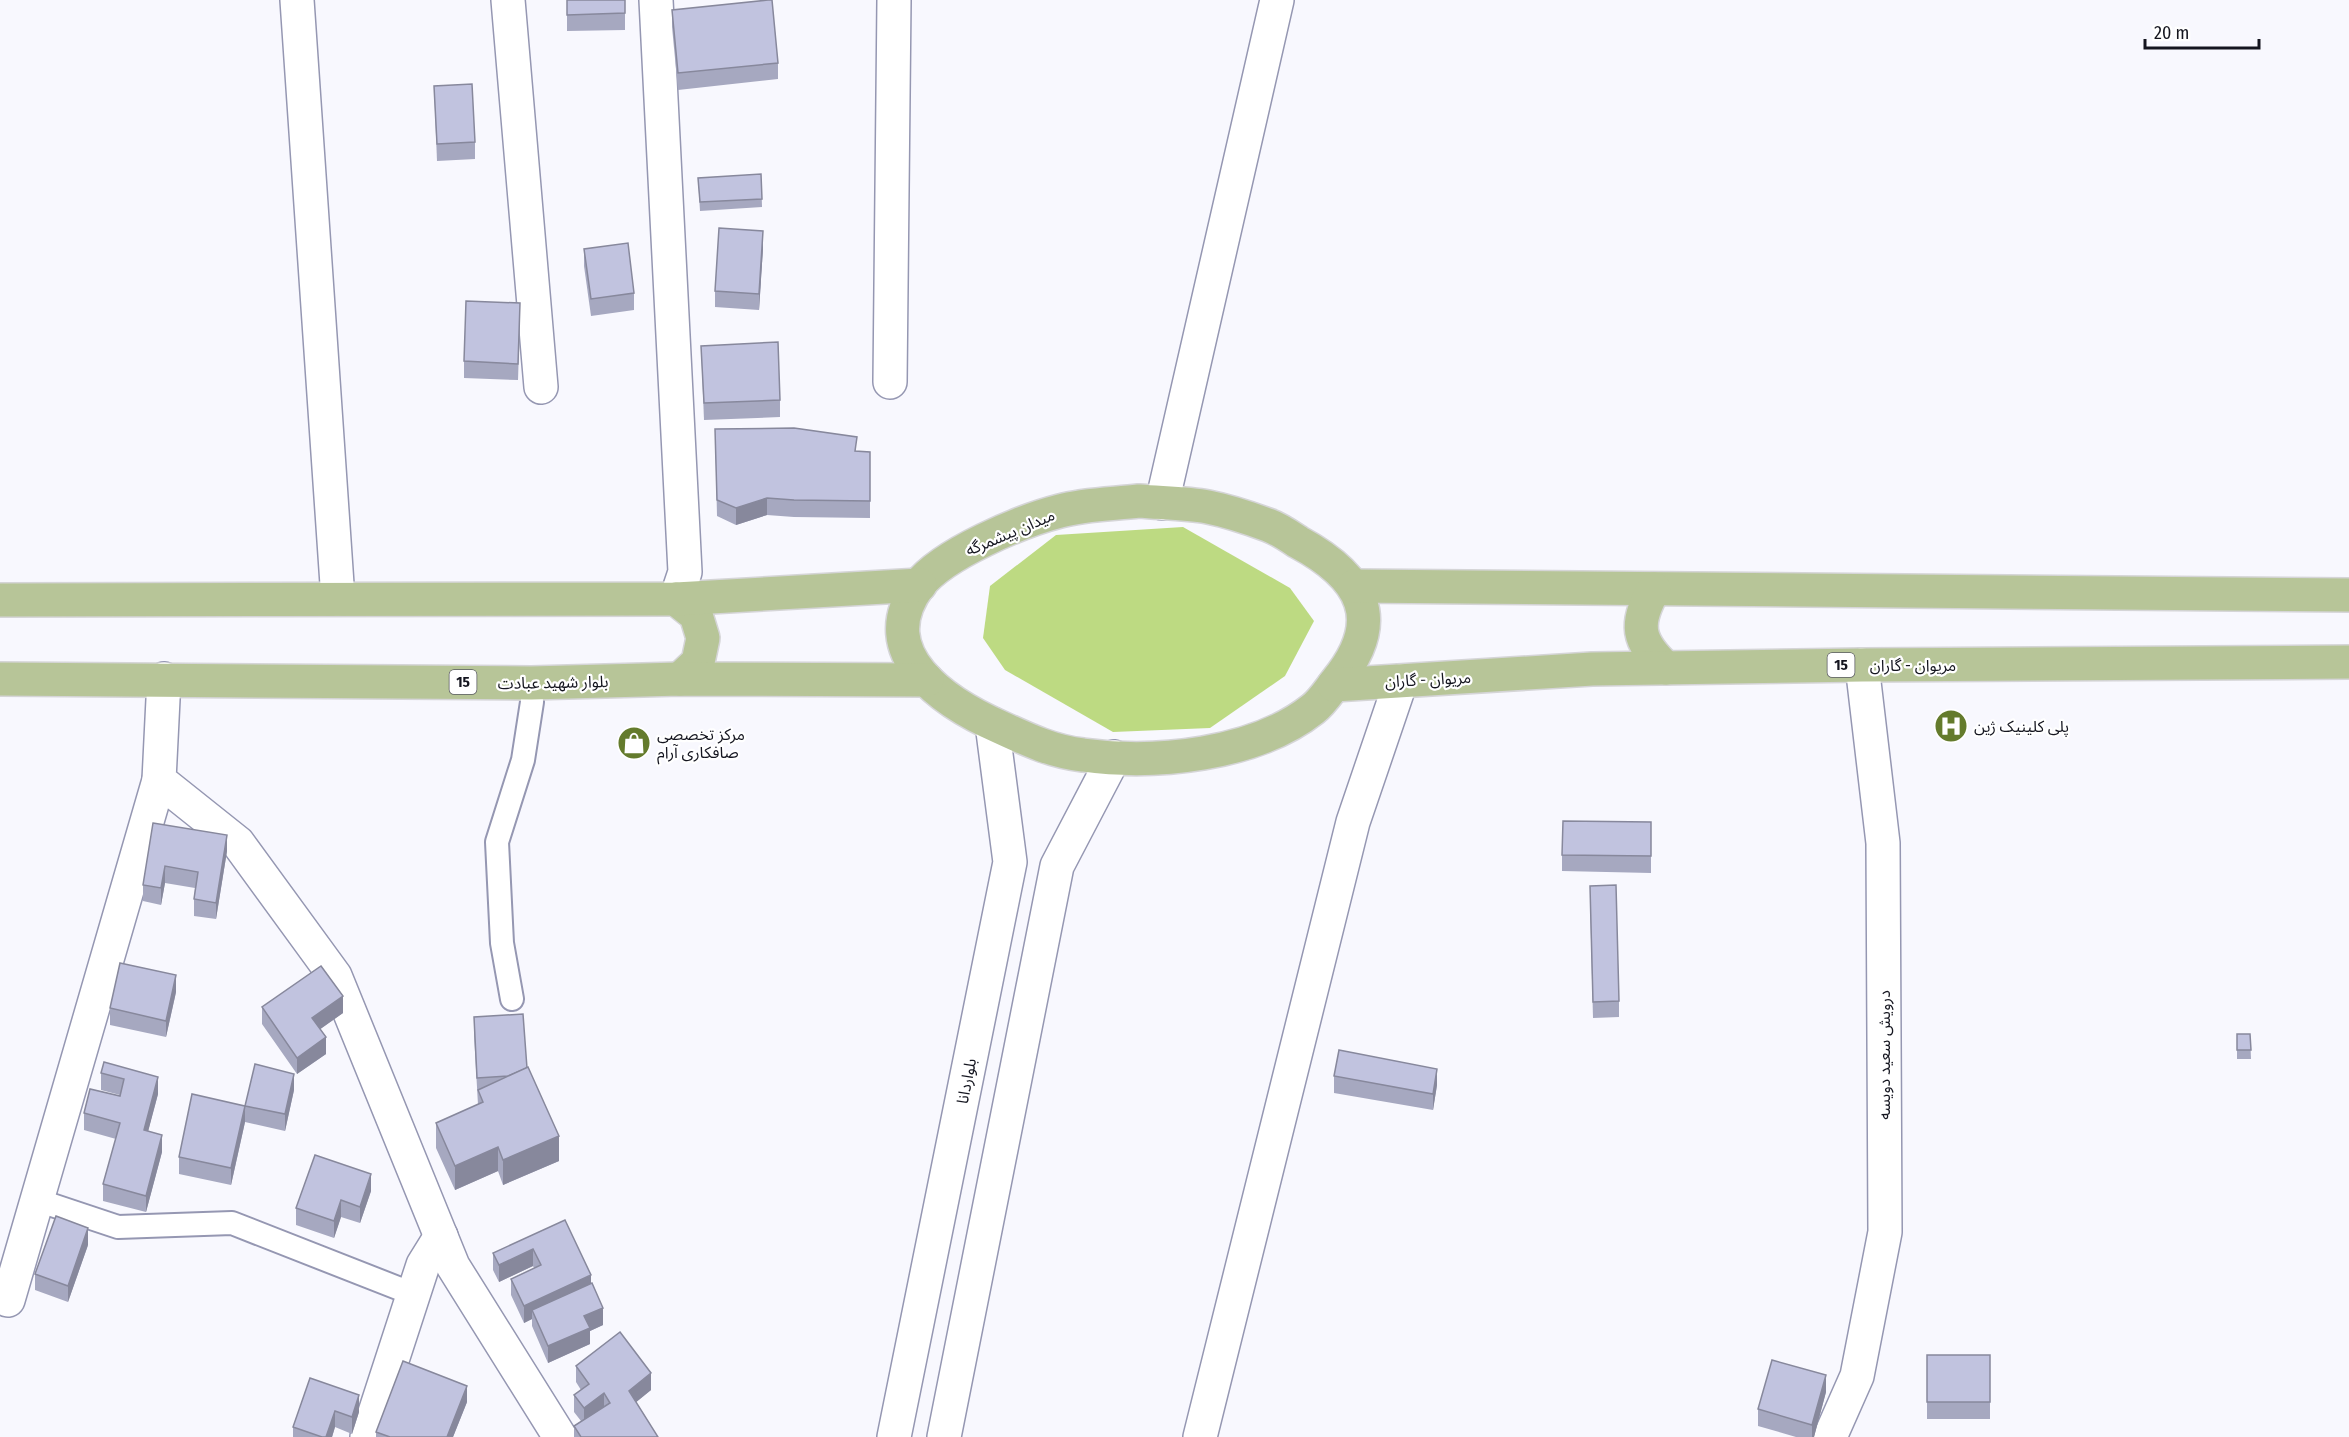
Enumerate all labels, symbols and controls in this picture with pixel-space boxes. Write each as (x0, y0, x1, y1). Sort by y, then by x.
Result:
scale bar (2145, 12, 2259, 50)
text: 20 m (2154, 22, 2189, 44)
street label: میدان پیشمرگه (963, 505, 1058, 561)
road number: 15 (1828, 653, 1854, 677)
street label: مریوان - گاران (1870, 656, 1956, 675)
street label: مریوان - گاران (1384, 668, 1472, 691)
road number: 15 (450, 670, 476, 694)
street label: بلوار شهید عبادت (497, 672, 609, 693)
hospital icon: پلی کلینیک ژین (1933, 708, 1969, 744)
place label: پلی کلینیک ژین (1974, 717, 2069, 737)
shop icon: مرکز تخصصی صافکاری آرام (616, 725, 652, 761)
place label: مرکز تخصصی صافکاری آرام (657, 725, 745, 765)
street label: درویش سعید دویسه (1875, 990, 1894, 1120)
street label: بلواردانا (953, 1057, 980, 1106)

